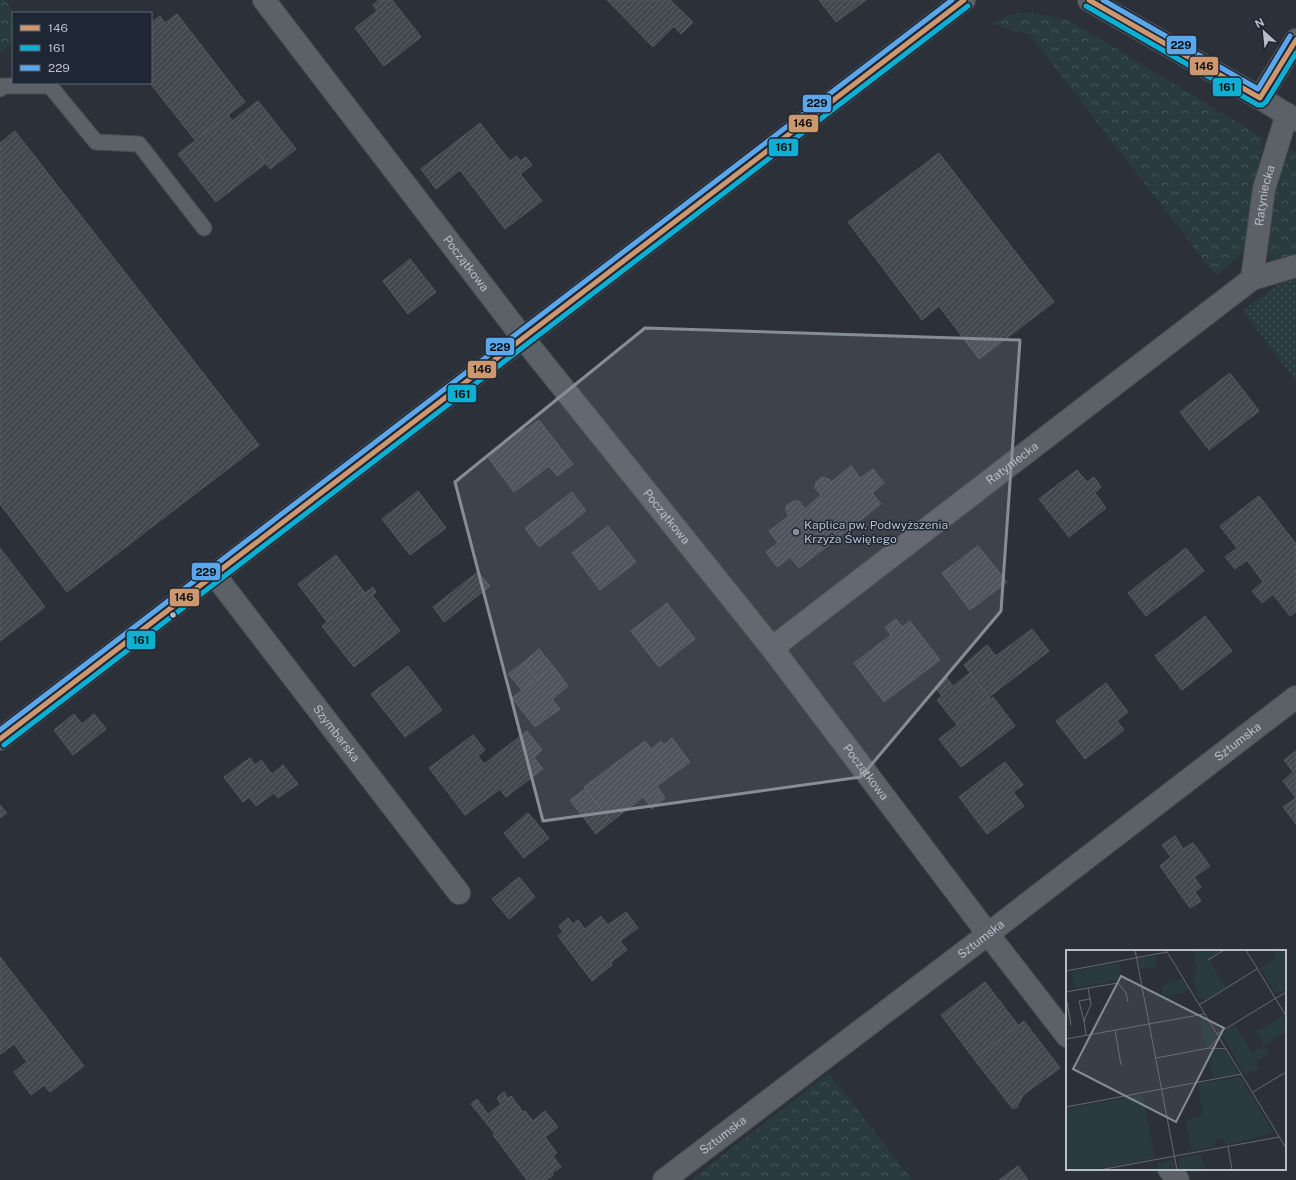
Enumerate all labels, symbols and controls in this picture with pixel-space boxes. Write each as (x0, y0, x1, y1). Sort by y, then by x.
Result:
legend (12, 12, 152, 84)
north arrow (1244, 12, 1284, 52)
text: N (1253, 16, 1266, 30)
text: 146 (48, 21, 68, 35)
line badge: 229 (1166, 35, 1197, 55)
text: 229 (1170, 39, 1192, 51)
text: 161 (48, 41, 65, 55)
line badge: 146 (1189, 56, 1219, 76)
text: 146 (1194, 60, 1214, 72)
text: 229 (48, 61, 70, 75)
line badge: 161 (1212, 77, 1242, 97)
text: 161 (1219, 81, 1235, 93)
line badge: 229 (802, 94, 832, 113)
text: 229 (806, 97, 828, 109)
line badge: 146 (788, 114, 819, 133)
text: 146 (793, 117, 813, 129)
line badge: 161 (768, 138, 799, 157)
text: 161 (776, 141, 792, 153)
street label: Ratyniecka (1252, 163, 1278, 227)
street label: Początkowa (440, 233, 492, 294)
line badge: 229 (485, 337, 515, 356)
text: 229 (489, 341, 511, 353)
line badge: 146 (467, 360, 497, 379)
text: 146 (472, 363, 492, 375)
line badge: 161 (447, 384, 477, 403)
text: 161 (454, 388, 470, 400)
street label: Ratyniecka (983, 439, 1041, 488)
street label: Początkowa (640, 486, 693, 547)
place label: Kaplica pw. Podwyższenia Krzyża Świętego (804, 518, 948, 546)
marker: Kaplica pw. Podwyższenia Krzyża Świętego (791, 527, 801, 537)
line badge: 229 (191, 562, 221, 581)
text: 229 (195, 566, 217, 578)
line badge: 146 (169, 588, 200, 607)
text: 146 (174, 591, 194, 603)
unlabelled marker (168, 610, 178, 620)
line badge: 161 (126, 630, 156, 650)
text: 161 (133, 634, 149, 646)
street label: Szymbarska (310, 702, 363, 765)
street label: Sztumska (1212, 719, 1264, 764)
street label: Początkowa (840, 741, 891, 803)
street label: Sztumska (955, 917, 1007, 962)
inset map (1066, 950, 1286, 1170)
street label: Sztumska (697, 1113, 749, 1157)

